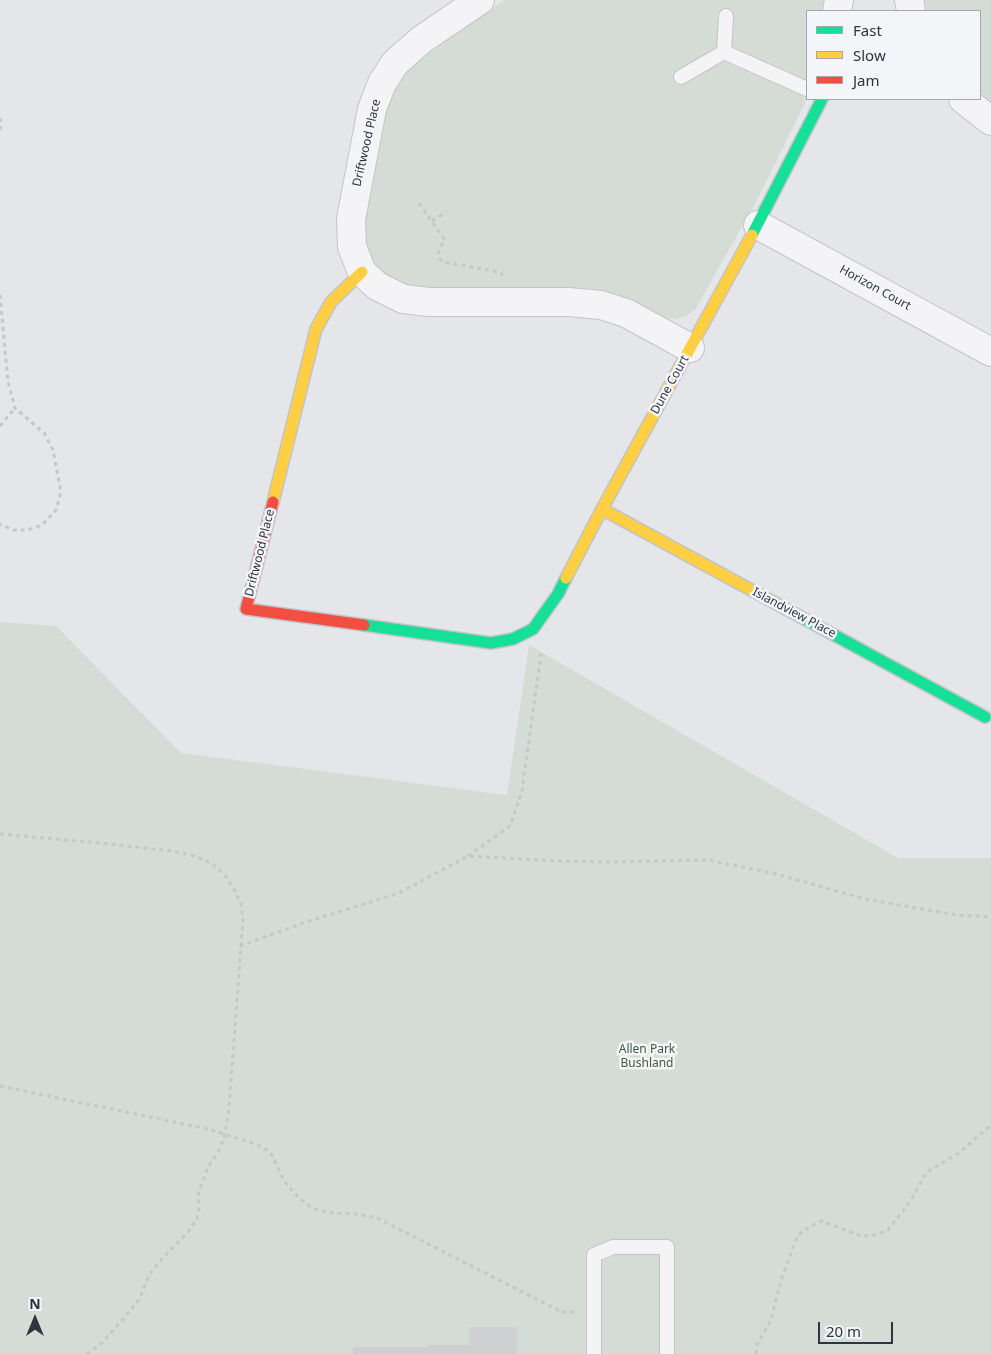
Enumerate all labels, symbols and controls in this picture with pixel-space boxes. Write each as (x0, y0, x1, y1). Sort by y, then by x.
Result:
legend (806, 10, 981, 100)
text: Fast (853, 20, 882, 40)
text: Slow (853, 45, 886, 65)
text: Jam (853, 70, 880, 90)
street label: Driftwood Place (350, 98, 384, 188)
street label: Horizon Court (837, 263, 913, 313)
street label: Dune Court (648, 353, 692, 417)
street label: Driftwood Place (242, 508, 278, 598)
street label: Islandview Place (750, 585, 838, 641)
park label: Allen Park Bushland (619, 1043, 675, 1071)
north arrow (10, 1294, 60, 1344)
text: N (29, 1294, 41, 1313)
scale bar (821, 1312, 896, 1344)
text: 20 m (826, 1321, 861, 1341)

